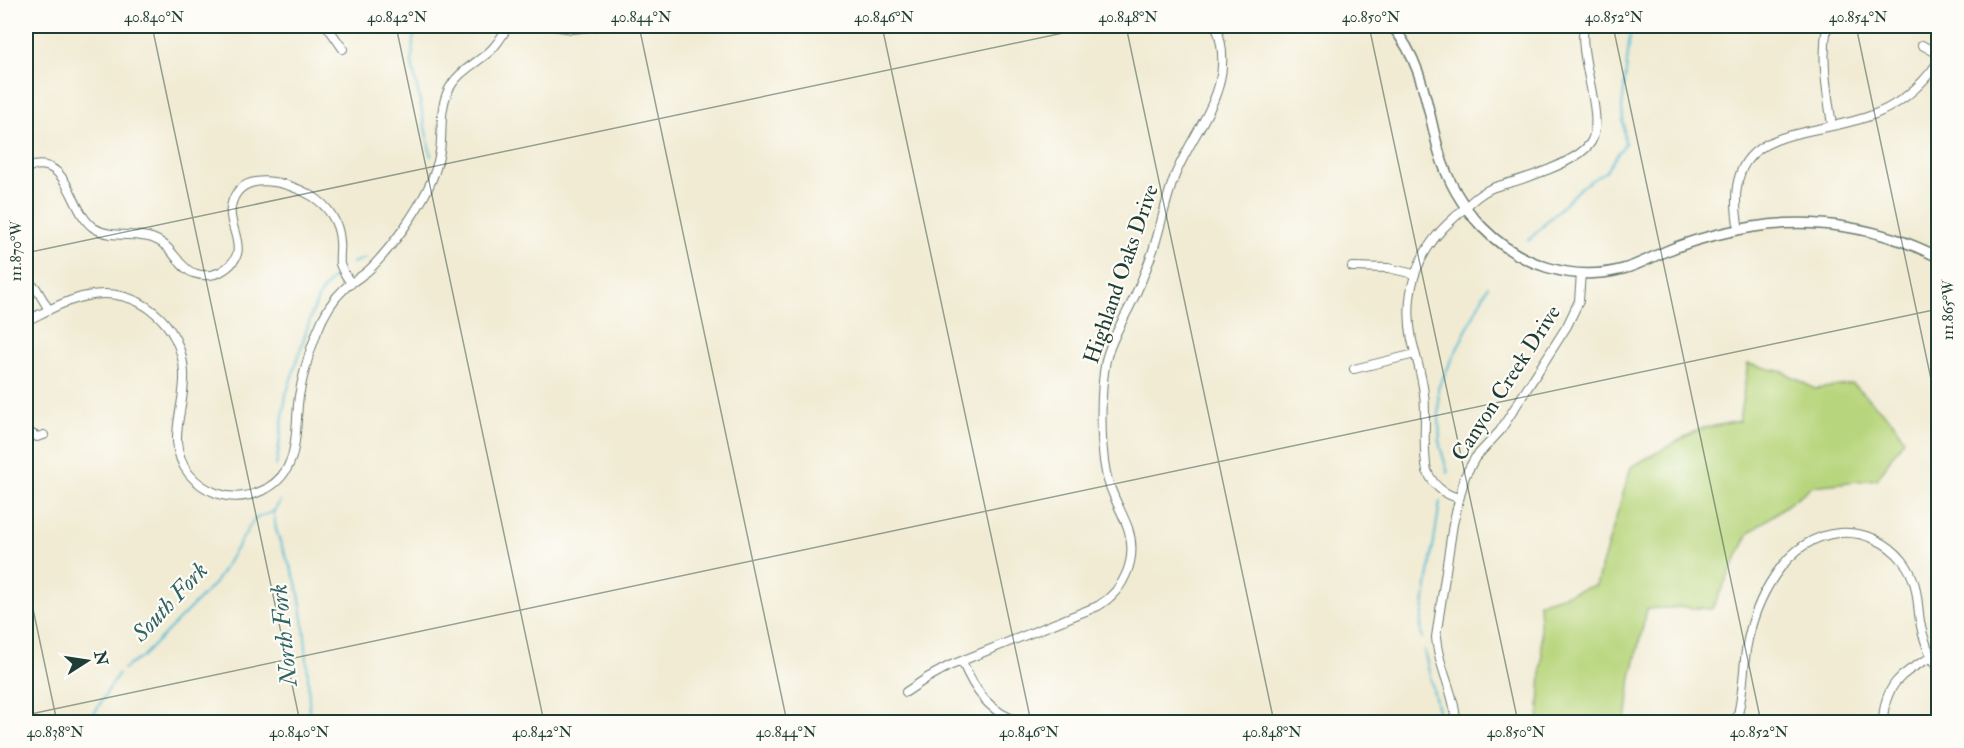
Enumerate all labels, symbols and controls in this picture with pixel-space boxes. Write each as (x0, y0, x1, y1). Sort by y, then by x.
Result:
text: 40.840°N (124, 8, 185, 27)
text: 40.842°N (367, 8, 428, 27)
text: 40.844°N (611, 8, 672, 27)
text: 40.846°N (854, 8, 915, 27)
text: 40.848°N (1098, 8, 1158, 27)
text: 40.850°N (1342, 8, 1401, 27)
text: 40.852°N (1585, 8, 1644, 27)
text: 40.854°N (1829, 8, 1888, 27)
street label: Highland Oaks Drive (1077, 181, 1165, 367)
text: 111.870°W (7, 220, 26, 282)
text: 111.865°W (1939, 279, 1958, 340)
street label: Canyon Creek Drive (1445, 300, 1567, 466)
water label: South Fork (125, 556, 215, 649)
water label: North Fork (263, 582, 305, 690)
north arrow (57, 631, 117, 691)
text: N (89, 648, 112, 668)
text: 40.838°N (26, 723, 84, 742)
text: 40.840°N (269, 723, 330, 742)
text: 40.842°N (512, 723, 573, 742)
text: 40.844°N (756, 723, 817, 742)
text: 40.846°N (999, 723, 1060, 742)
text: 40.848°N (1242, 723, 1302, 742)
text: 40.850°N (1487, 723, 1546, 742)
text: 40.852°N (1730, 723, 1789, 742)

